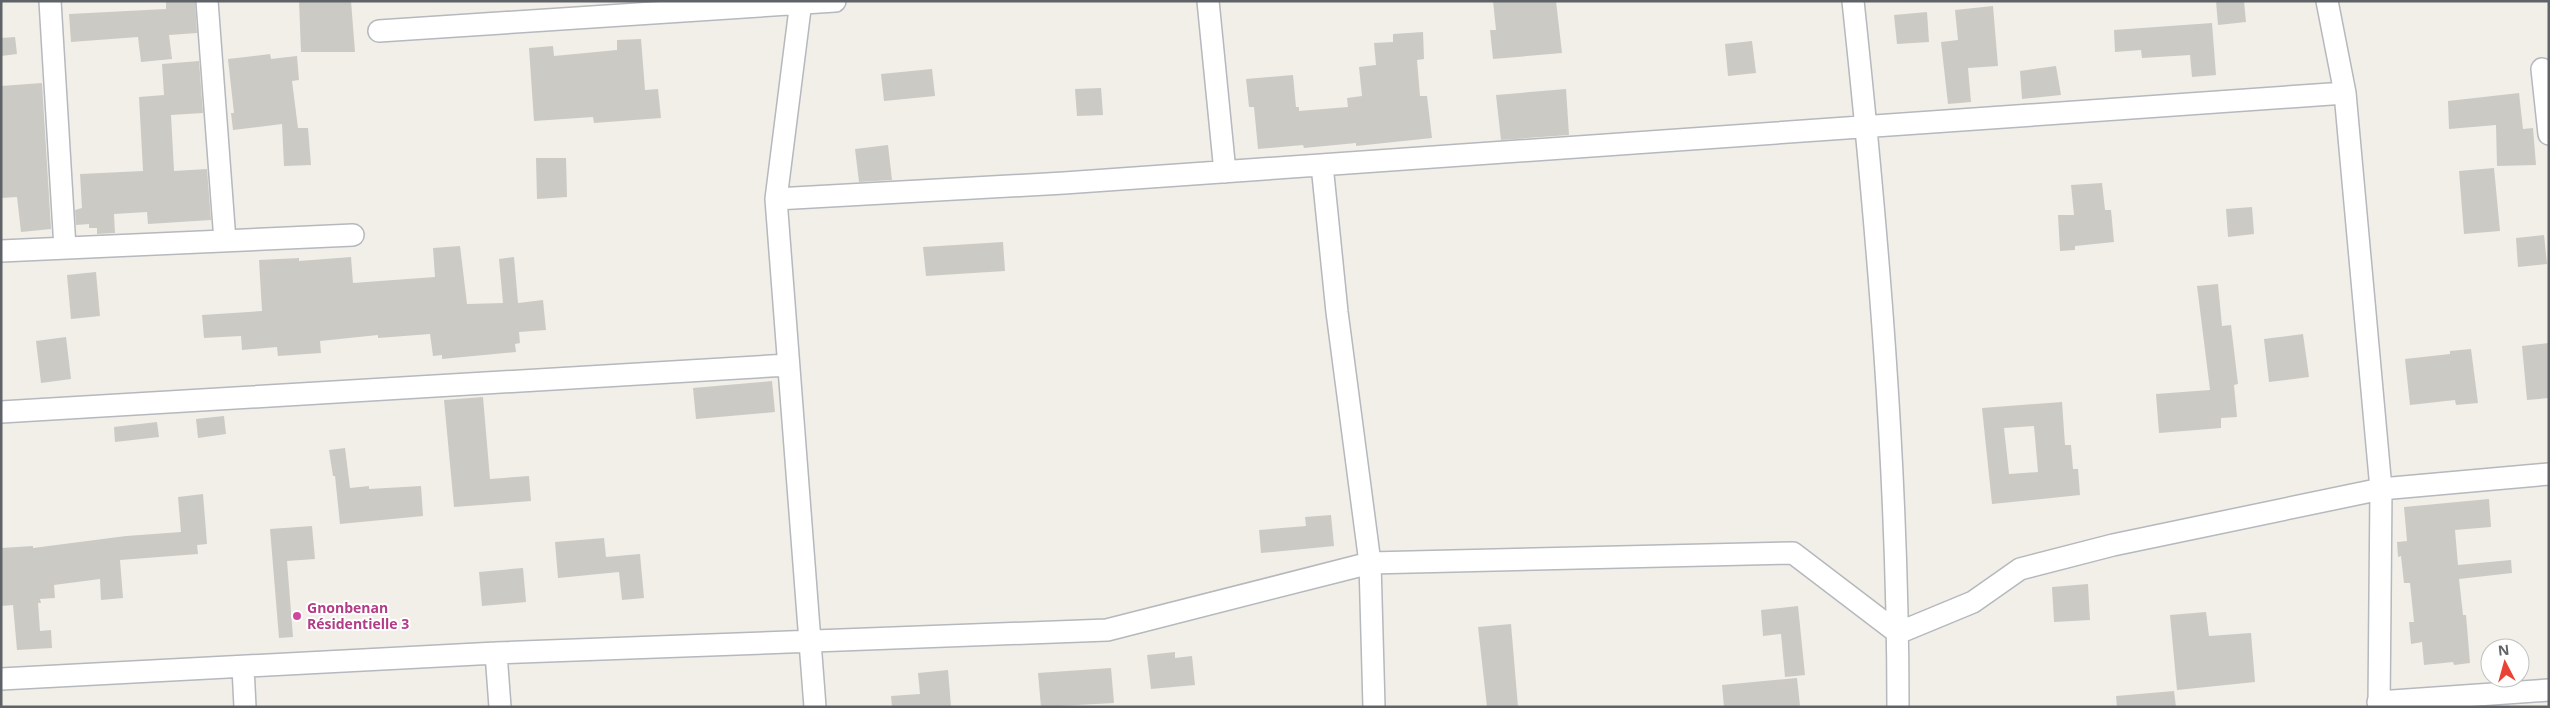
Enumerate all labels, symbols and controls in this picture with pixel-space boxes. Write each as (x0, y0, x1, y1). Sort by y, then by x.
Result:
place label: Gnonbenan Résidentielle 3 (307, 598, 409, 633)
marker: Gnonbenan Résidentielle 3 (291, 610, 303, 622)
north arrow (2480, 638, 2530, 688)
text: N (2497, 640, 2510, 660)

